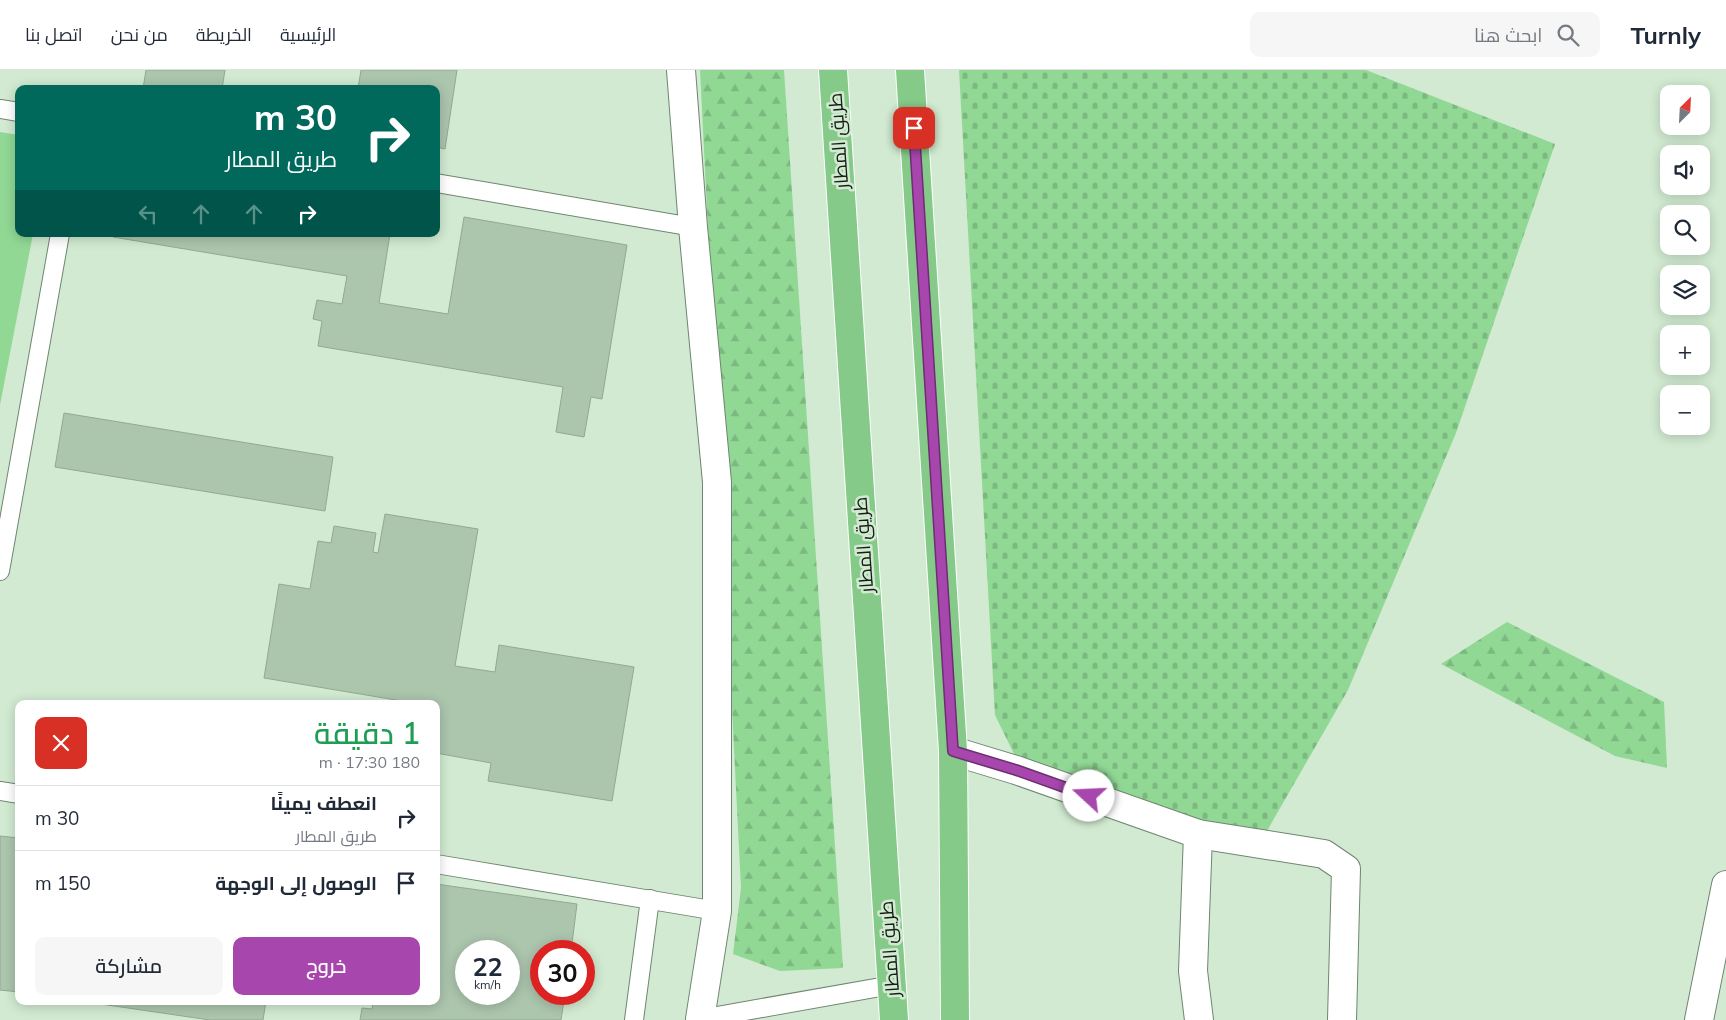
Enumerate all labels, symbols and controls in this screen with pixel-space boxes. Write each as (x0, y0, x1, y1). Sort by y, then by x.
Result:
search box (1250, 12, 1600, 57)
text: Turnly (1630, 20, 1701, 50)
icon: search (1554, 21, 1582, 49)
text: اتصل بنا (25, 23, 83, 46)
text: من نحن (111, 23, 168, 46)
text: الخريطة (196, 23, 252, 46)
text: الرئيسية (280, 23, 336, 46)
text: ابحث هنا (1474, 23, 1542, 47)
north arrow (1660, 85, 1710, 135)
map controls (1660, 85, 1710, 435)
street label: طريق المطار (823, 92, 854, 191)
text: 30 m (254, 95, 337, 139)
icon: right (355, 105, 420, 170)
pin (893, 107, 935, 149)
icon: arrive (900, 114, 928, 142)
text: طريق المطار (225, 145, 337, 173)
button: sound (1660, 145, 1710, 195)
icon: left (134, 200, 162, 228)
icon: ahead (187, 200, 215, 228)
icon: ahead (240, 200, 268, 228)
icon: right (293, 200, 321, 228)
button: search (1660, 205, 1710, 255)
button: layers (1660, 265, 1710, 315)
button: + (1660, 325, 1710, 375)
button: − (1660, 385, 1710, 435)
street label: طريق المطار (848, 496, 879, 595)
text: 1 دقيقة (314, 714, 420, 752)
button: close (35, 717, 87, 769)
text: 180 m · 17:30 (319, 752, 420, 772)
position arrow (1062, 769, 1114, 821)
text: انعطف يمينًا (271, 791, 377, 815)
icon: right (392, 804, 420, 832)
text: 30 m (35, 806, 79, 830)
text: طريق المطار (296, 826, 377, 846)
icon: arrive (392, 869, 420, 897)
text: 150 m (35, 871, 91, 895)
text: الوصول إلى الوجهة (215, 871, 377, 895)
street label: طريق المطار (874, 900, 905, 999)
button: مشاركة (35, 937, 223, 995)
button: خروج (233, 937, 420, 995)
speed limit sign: 30 (530, 940, 595, 1005)
text: 22 (472, 951, 503, 982)
text: km/h (474, 977, 501, 992)

